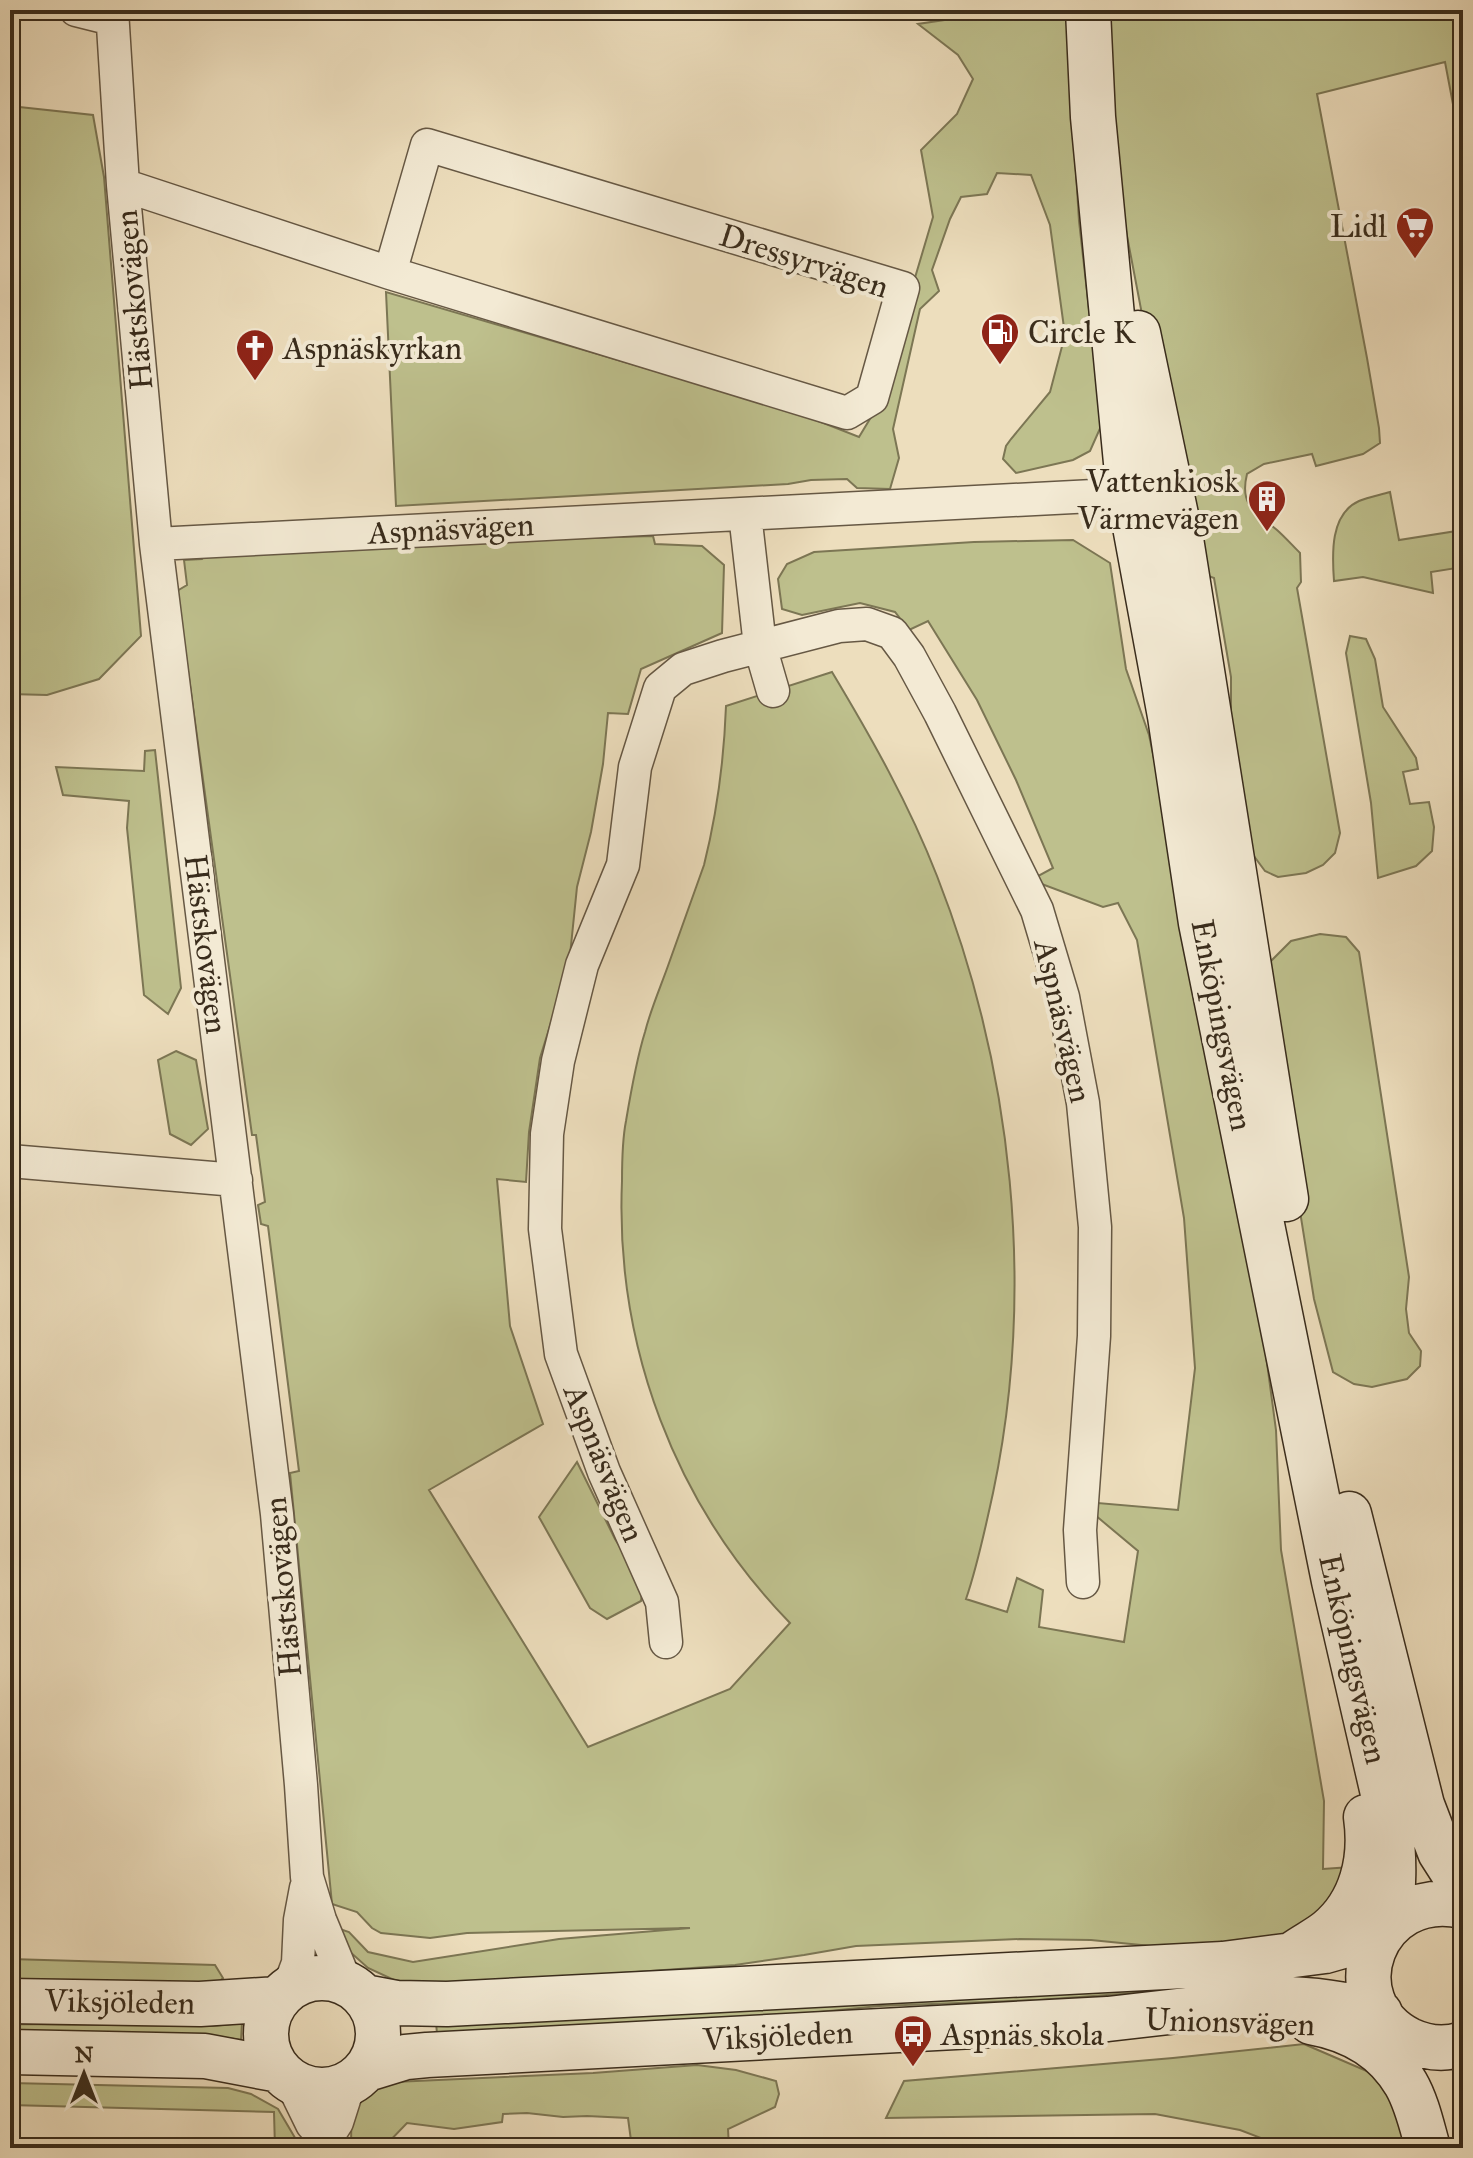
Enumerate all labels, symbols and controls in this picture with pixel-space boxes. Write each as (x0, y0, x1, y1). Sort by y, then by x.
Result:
supermarket icon: Lidl (1394, 205, 1436, 260)
place label: Lidl (1330, 207, 1387, 246)
street label: Hästskovägen (107, 208, 161, 392)
street label: Dressyrvägen (715, 215, 893, 307)
fuel station icon: Circle K (979, 311, 1021, 366)
place label: Circle K (1028, 313, 1137, 352)
church icon: Aspnäskyrkan (234, 327, 276, 382)
place label: Aspnäskyrkan (281, 329, 462, 368)
place label: Vattenkiosk Värmevägen (1076, 462, 1239, 538)
building icon: Vattenkiosk Värmevägen (1246, 478, 1288, 533)
street label: Aspnäsvägen (365, 505, 535, 553)
street label: Hästskovägen (176, 852, 236, 1036)
street label: Enköpingsvägen (1182, 916, 1262, 1134)
street label: Aspnäsvägen (1025, 934, 1101, 1106)
street label: Aspnäsvägen (554, 1377, 653, 1547)
street label: Hästskovägen (256, 1495, 310, 1679)
street label: Enköpingsvägen (1310, 1550, 1396, 1768)
street label: Viksjöleden (44, 1981, 195, 2023)
street label: Unionsvägen (1144, 2000, 1316, 2044)
street label: Viksjöleden (701, 2013, 854, 2059)
bus stop icon: Aspnäs skola (892, 2013, 934, 2068)
place label: Aspnäs skola (939, 2015, 1105, 2054)
north arrow (44, 2034, 124, 2114)
text: N (75, 2041, 94, 2068)

